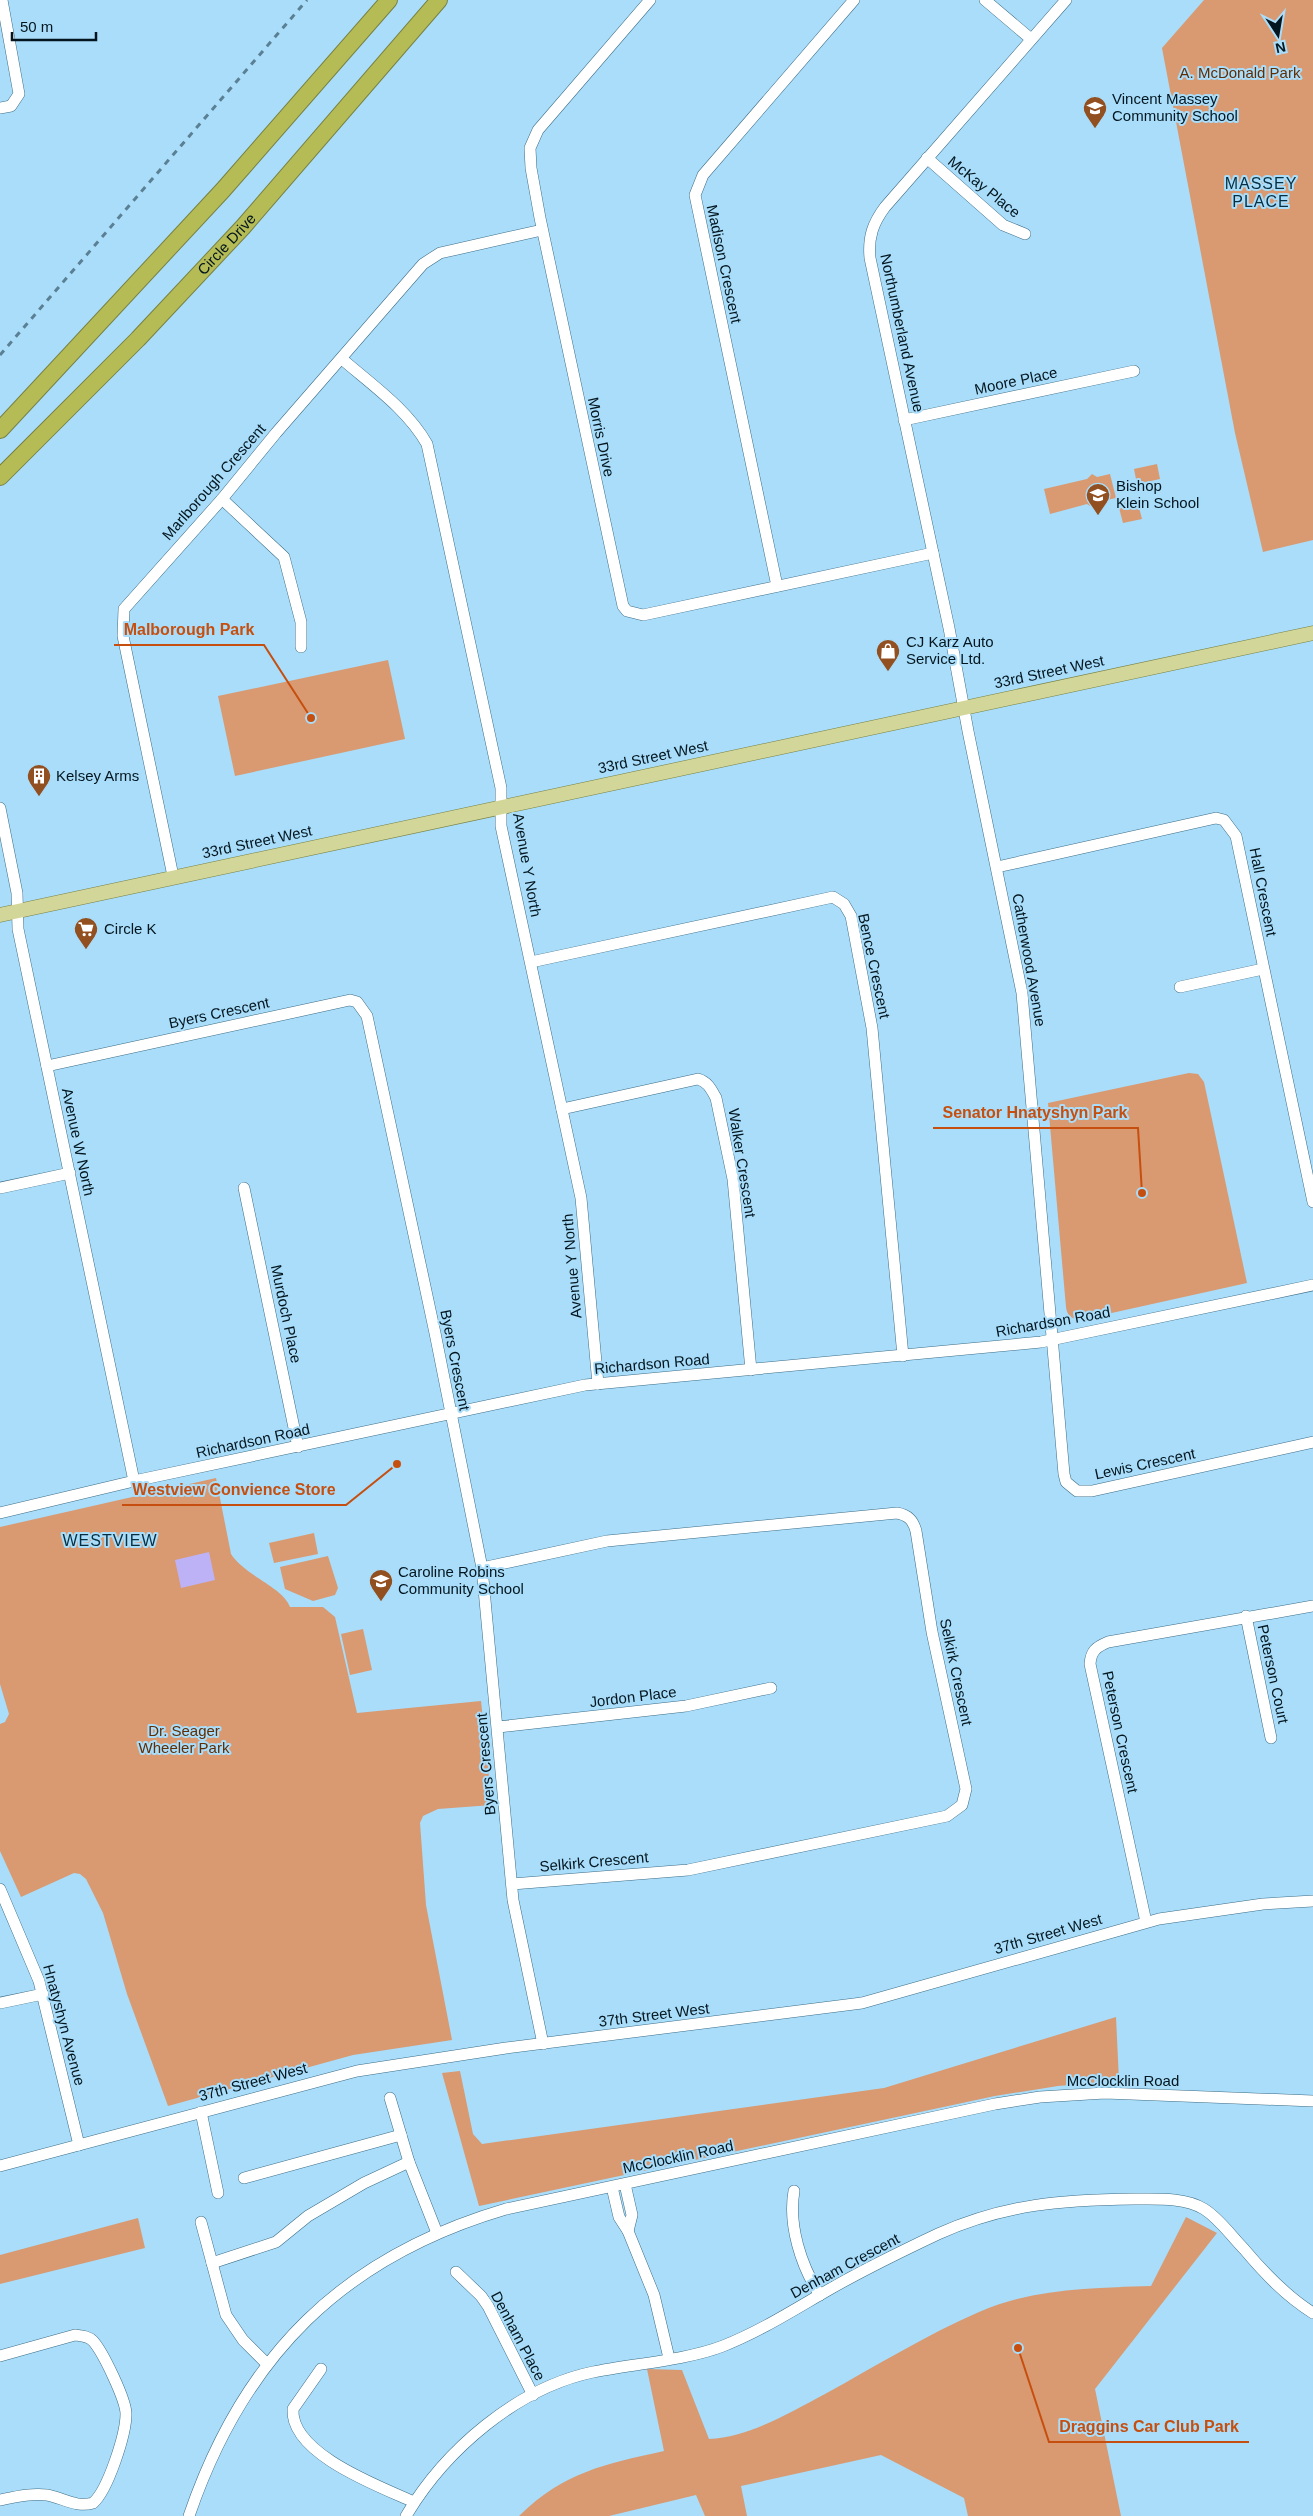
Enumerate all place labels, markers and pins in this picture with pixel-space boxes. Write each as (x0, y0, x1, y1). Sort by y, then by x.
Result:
place label: Vincent Massey Community School (1112, 90, 1238, 124)
school or university icon: Vincent Massey Community School (1082, 95, 1108, 129)
place label: Bishop Klein School (1116, 477, 1199, 511)
school or university icon: Bishop Klein School (1085, 482, 1111, 516)
callout: Malborough Park (114, 614, 264, 645)
place label: CJ Karz Auto Service Ltd. (906, 633, 994, 667)
shop icon: CJ Karz Auto Service Ltd. (875, 638, 901, 672)
building icon: Kelsey Arms (26, 763, 52, 797)
place label: Kelsey Arms (56, 767, 139, 784)
supermarket icon: Circle K (73, 916, 99, 950)
place label: Circle K (104, 920, 157, 937)
callout: Senator Hnatyshyn Park (933, 1097, 1138, 1128)
callout: Westview Convience Store (122, 1474, 346, 1505)
place label: Caroline Robins Community School (398, 1563, 524, 1597)
school or university icon: Caroline Robins Community School (368, 1568, 394, 1602)
callout: Draggins Car Club Park (1049, 2411, 1249, 2442)

